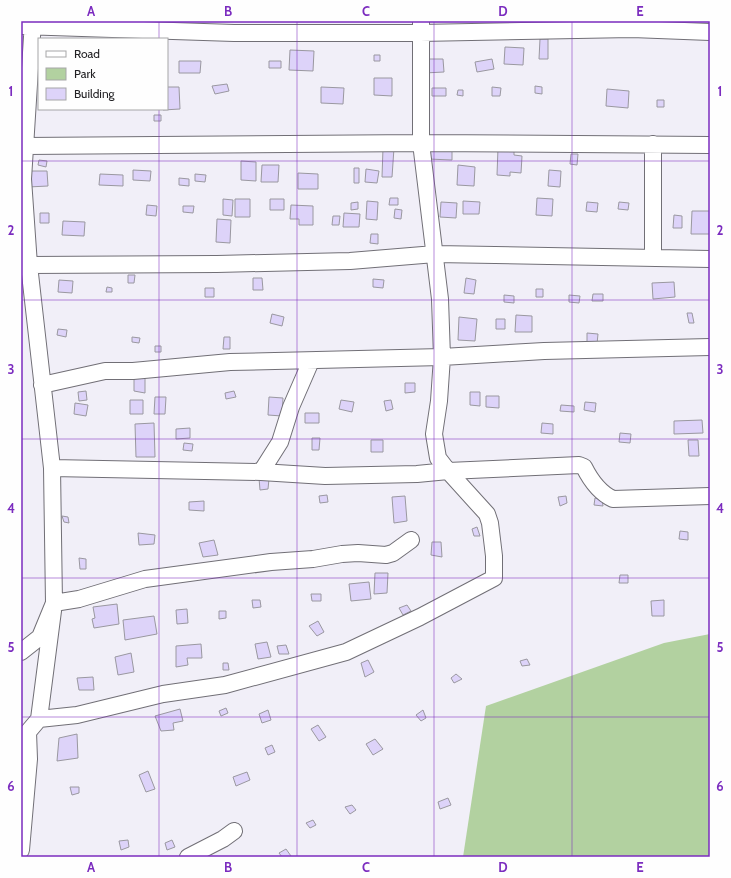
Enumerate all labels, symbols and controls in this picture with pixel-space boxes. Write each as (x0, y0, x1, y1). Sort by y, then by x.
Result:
text: A (87, 3, 96, 19)
text: B (224, 3, 232, 19)
text: C (362, 3, 370, 19)
text: D (498, 3, 508, 19)
text: E (636, 3, 644, 19)
legend (38, 38, 168, 110)
text: Road (74, 46, 100, 61)
text: Park (74, 66, 96, 81)
text: 1 (9, 83, 13, 99)
text: 1 (718, 83, 722, 99)
text: Building (74, 86, 116, 101)
text: 2 (8, 222, 15, 238)
text: 2 (717, 222, 724, 238)
text: 3 (7, 361, 15, 377)
text: 3 (716, 361, 724, 377)
text: 4 (7, 500, 15, 516)
text: 4 (716, 500, 724, 516)
text: 5 (8, 639, 15, 655)
text: 5 (717, 639, 724, 655)
text: 6 (7, 778, 15, 794)
text: 6 (716, 778, 724, 794)
text: A (87, 859, 96, 875)
text: B (224, 859, 232, 875)
text: C (362, 859, 370, 875)
text: D (498, 859, 508, 875)
text: E (636, 859, 644, 875)

